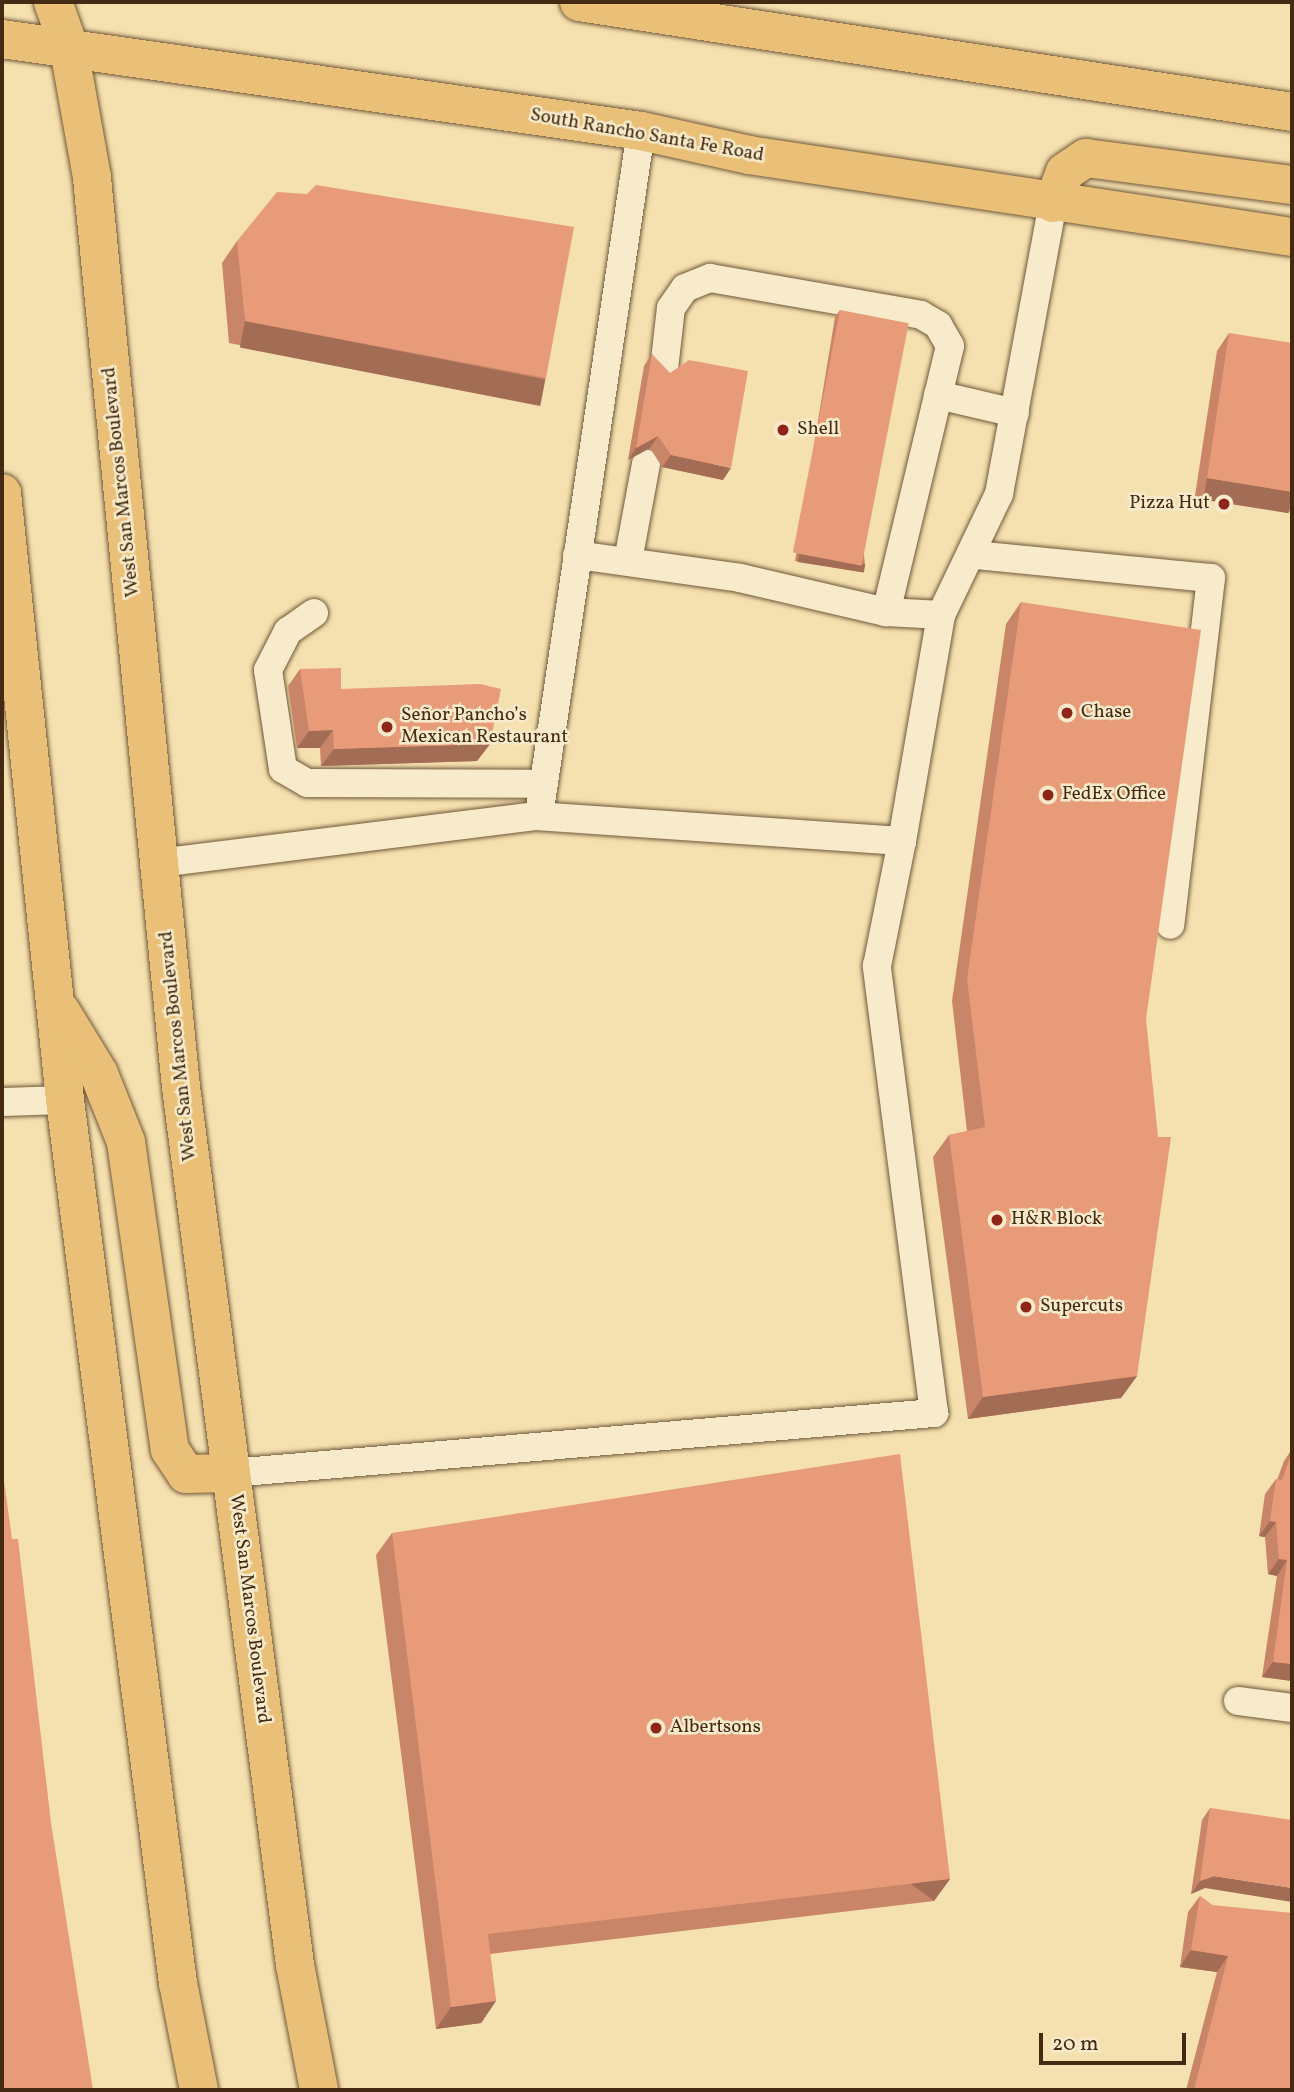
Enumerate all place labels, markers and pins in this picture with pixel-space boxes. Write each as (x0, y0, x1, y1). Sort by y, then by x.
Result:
place label: Shell (797, 419, 839, 441)
marker: Shell (775, 422, 791, 438)
place label: Pizza Hut (1129, 493, 1210, 515)
marker: Pizza Hut (1216, 496, 1232, 512)
place label: Chase (1081, 702, 1131, 724)
place label: Señor Pancho’s Mexican Restaurant (401, 705, 568, 749)
marker: Chase (1059, 705, 1075, 721)
marker: Señor Pancho’s Mexican Restaurant (379, 719, 395, 735)
place label: FedEx Office (1062, 784, 1166, 806)
marker: FedEx Office (1040, 787, 1056, 803)
place label: H&R Block (1011, 1209, 1102, 1231)
marker: H&R Block (989, 1212, 1005, 1228)
place label: Supercuts (1040, 1296, 1123, 1318)
marker: Supercuts (1018, 1299, 1034, 1315)
place label: Albertsons (670, 1717, 761, 1739)
marker: Albertsons (648, 1720, 664, 1736)

